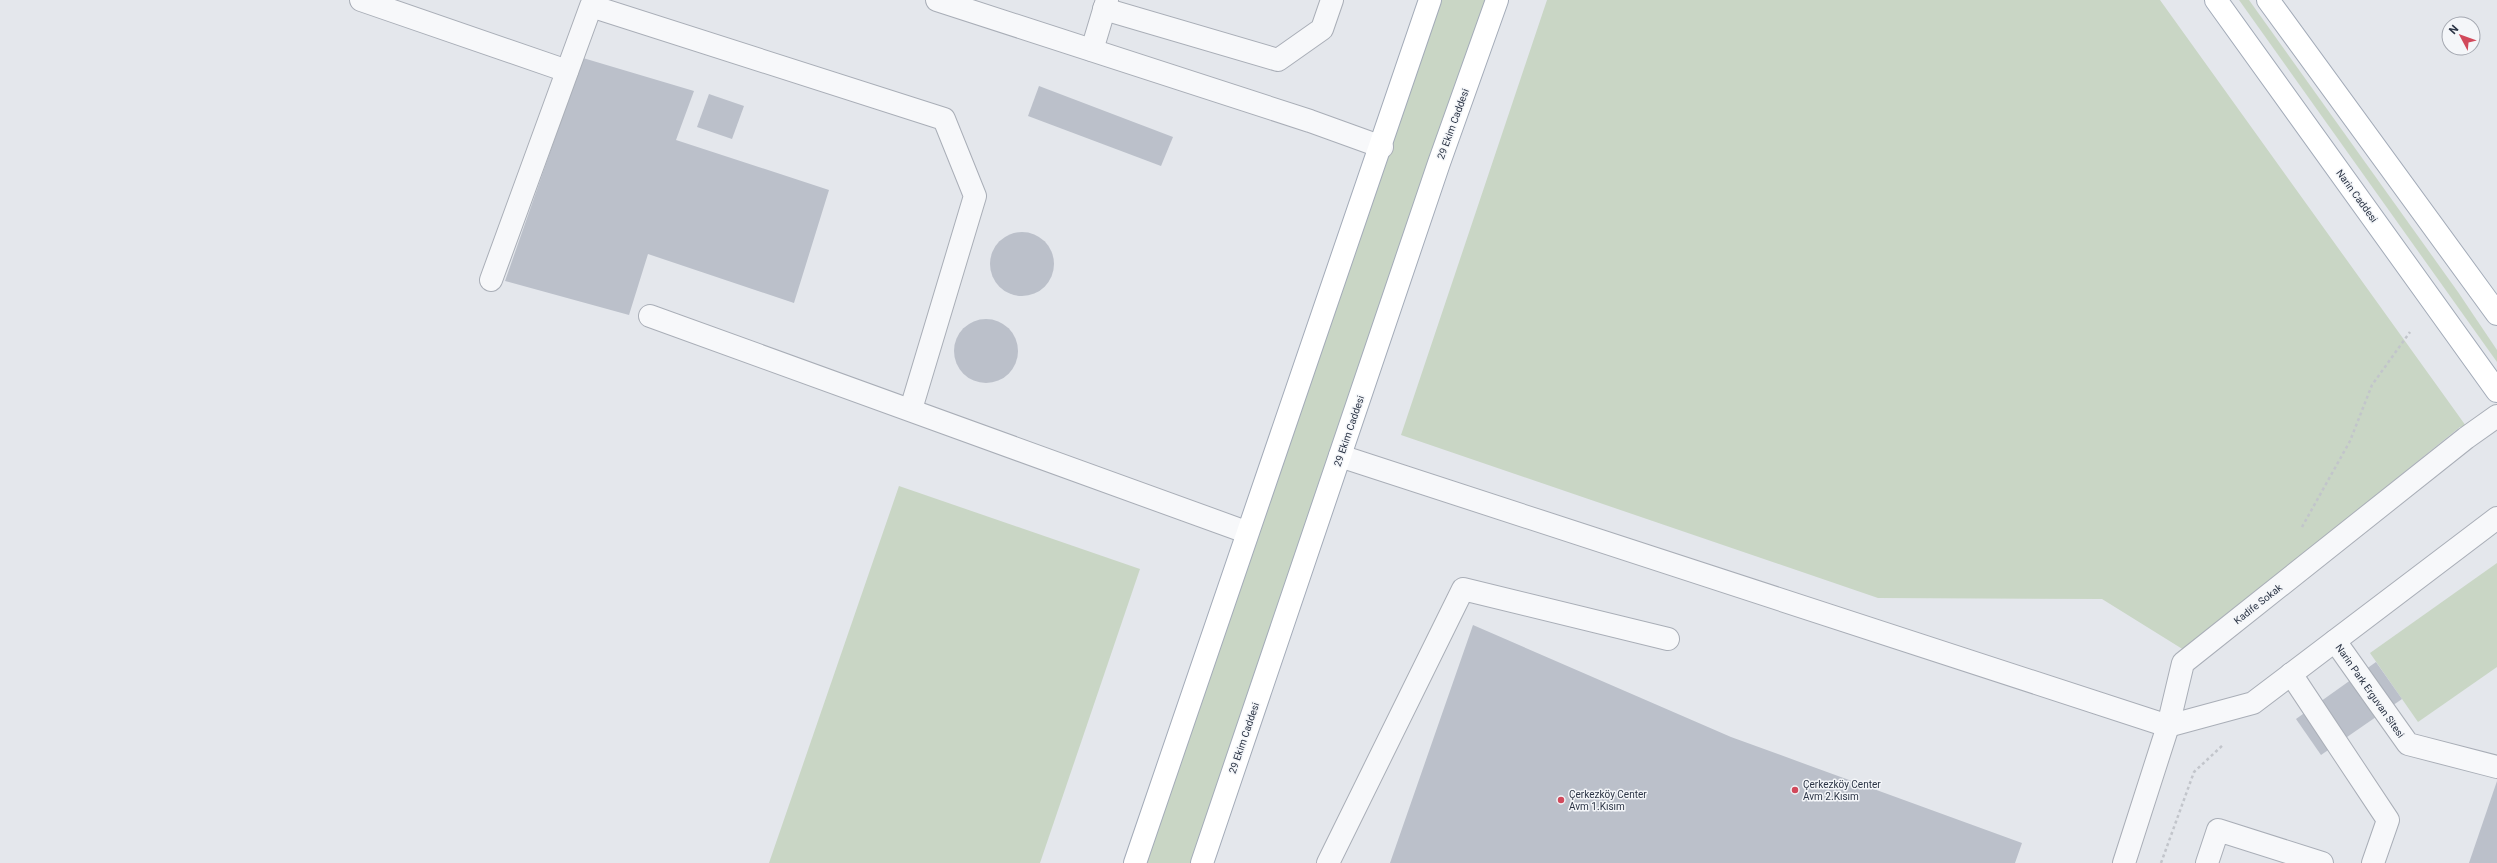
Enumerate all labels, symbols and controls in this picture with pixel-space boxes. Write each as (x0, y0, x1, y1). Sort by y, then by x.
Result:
north arrow (2441, 16, 2481, 56)
text: N (2446, 22, 2461, 37)
street label: 29 Ekim Caddesi (1435, 87, 1471, 161)
street label: Narin Caddesi (2334, 167, 2380, 225)
street label: 29 Ekim Caddesi (1332, 394, 1366, 468)
street label: Kadife Sokak (2232, 581, 2285, 626)
street label: Narin Park Erguvan Sitesi (2333, 642, 2407, 740)
street label: 29 Ekim Caddesi (1227, 701, 1261, 775)
place label: Çerkezköy Center Avm 2.Kısım (1803, 779, 1881, 802)
marker: Çerkezköy Center Avm 2.Kısım (1790, 785, 1800, 795)
place label: Çerkezköy Center Avm 1.Kısım (1569, 789, 1647, 812)
marker: Çerkezköy Center Avm 1.Kısım (1556, 795, 1566, 805)

